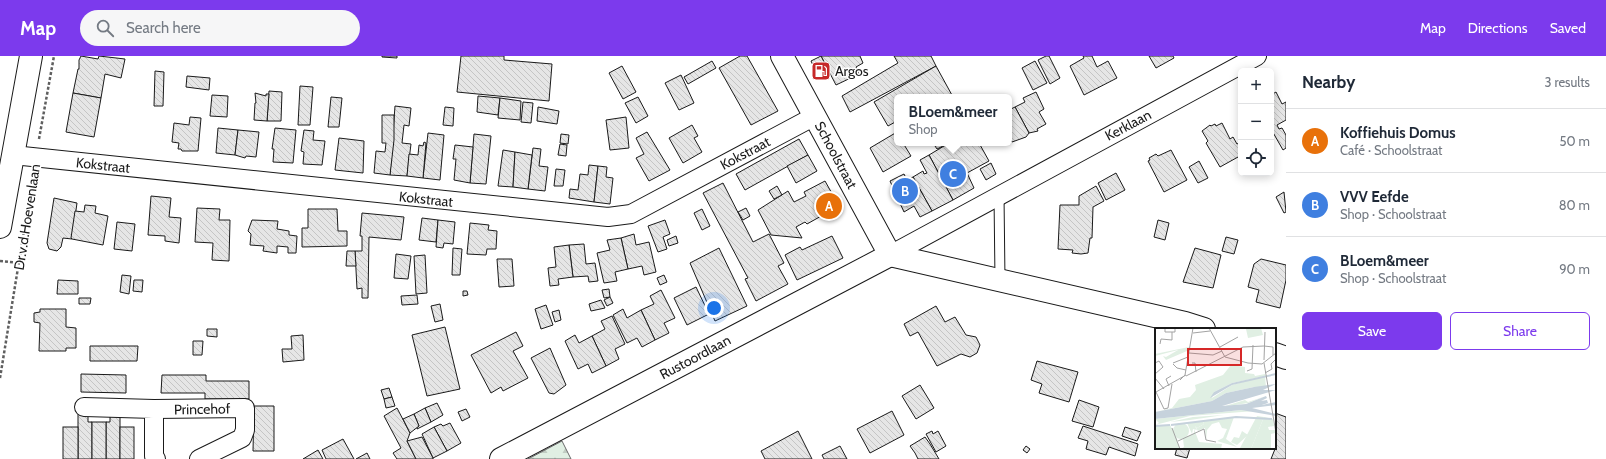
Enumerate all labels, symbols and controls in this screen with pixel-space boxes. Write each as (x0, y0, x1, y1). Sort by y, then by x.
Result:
search box (80, 10, 360, 46)
text: Map (20, 17, 56, 40)
icon: search (94, 17, 116, 39)
text: Search here (126, 19, 201, 37)
text: Map (1420, 19, 1446, 37)
text: Directions (1468, 19, 1528, 37)
text: Saved (1550, 19, 1586, 37)
fuel station icon: Argos (810, 60, 832, 82)
place label: Argos (835, 62, 869, 80)
map controls (1238, 68, 1274, 176)
button: + (1238, 68, 1274, 104)
text: Nearby (1302, 72, 1355, 92)
text: 3 results (1544, 74, 1590, 90)
popup (894, 94, 1012, 146)
text: BLoem&meer (909, 103, 997, 121)
button: − (1238, 104, 1274, 140)
street label: Kerklaan (1102, 105, 1154, 145)
street label: Schoolstraat (811, 118, 861, 192)
text: Shop (909, 121, 938, 137)
text: Koffiehuis Domus (1340, 124, 1456, 142)
street label: Kokstraat (717, 132, 773, 174)
text: A (1311, 133, 1319, 149)
text: 50 m (1560, 133, 1590, 149)
button: locate (1238, 140, 1274, 176)
text: Café · Schoolstraat (1340, 142, 1442, 158)
street label: Kokstraat (75, 153, 131, 177)
pin: C (940, 159, 966, 189)
street label: Dr.v.d.Hoevenlaan (10, 162, 44, 272)
pin: B (892, 176, 918, 206)
street label: Kokstraat (398, 187, 454, 211)
text: VVV Eefde (1340, 188, 1409, 206)
pin: A (816, 191, 842, 221)
text: B (1311, 197, 1319, 213)
text: 80 m (1559, 197, 1590, 213)
text: Shop · Schoolstraat (1340, 206, 1446, 222)
text: BLoem&meer (1340, 252, 1429, 270)
text: C (1311, 261, 1319, 277)
text: 90 m (1559, 261, 1590, 277)
text: Shop · Schoolstraat (1340, 270, 1446, 286)
your location (704, 298, 724, 318)
button: Save (1302, 312, 1442, 350)
button: Share (1450, 312, 1590, 350)
inset map (1155, 328, 1276, 449)
street label: Rustoordlaan (656, 331, 734, 383)
street label: Princehof (174, 400, 231, 418)

